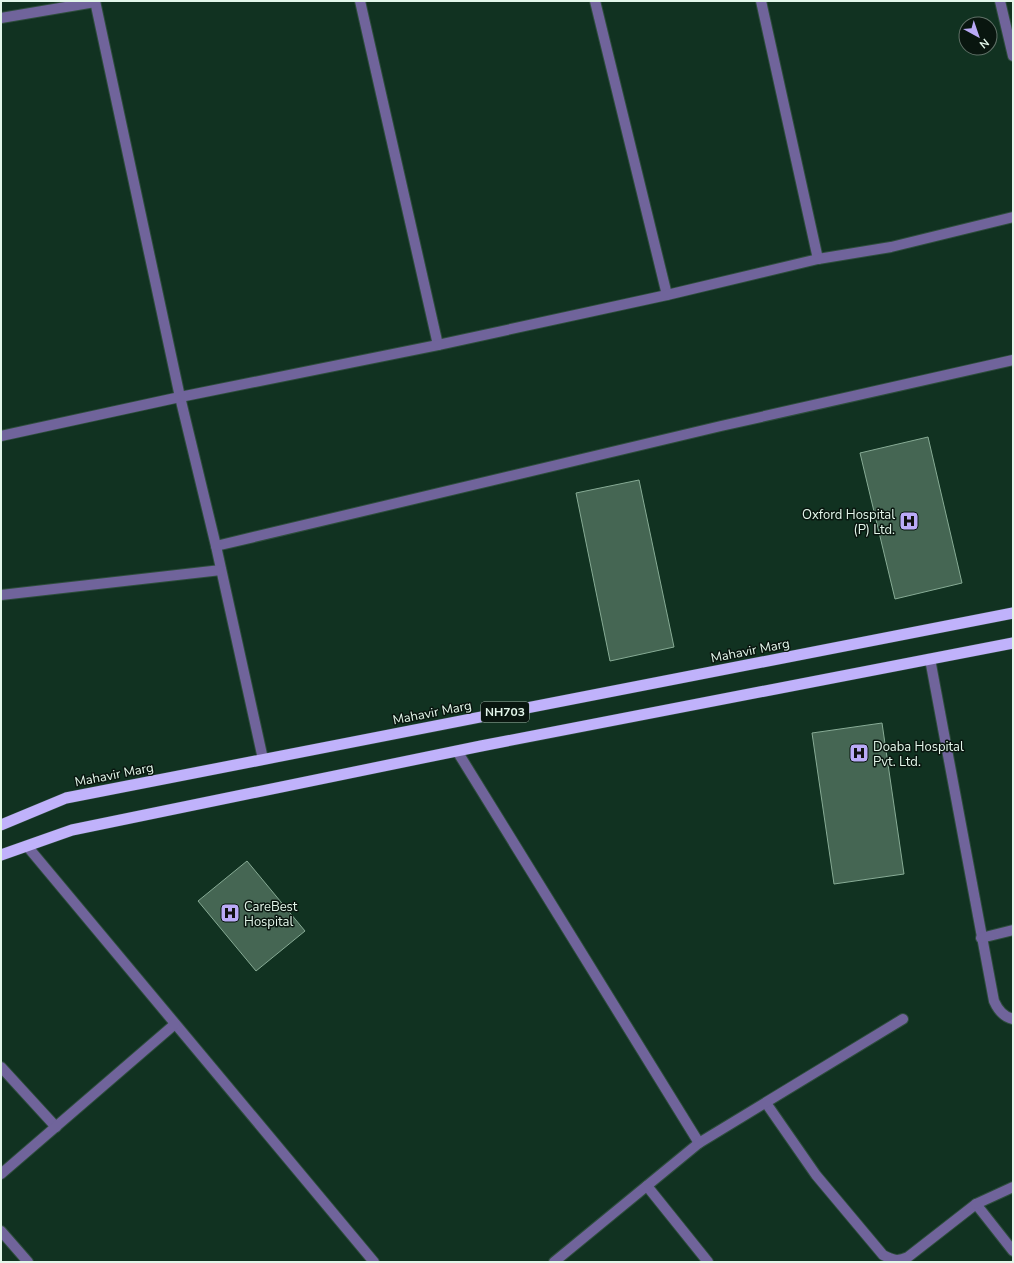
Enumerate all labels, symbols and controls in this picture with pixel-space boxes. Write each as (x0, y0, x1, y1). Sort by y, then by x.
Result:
north arrow (958, 16, 998, 56)
text: N (976, 35, 992, 52)
place label: Oxford Hospital (P) Ltd. (802, 506, 895, 539)
hospital icon: Oxford Hospital (P) Ltd. (898, 510, 920, 532)
street label: Mahavir Marg (709, 635, 791, 667)
street label: Mahavir Marg (391, 697, 473, 729)
road number: NH703 (481, 702, 529, 722)
place label: Doaba Hospital Pvt. Ltd. (873, 738, 964, 771)
hospital icon: Doaba Hospital Pvt. Ltd. (848, 742, 870, 764)
street label: Mahavir Marg (73, 759, 155, 791)
place label: CareBest Hospital (244, 898, 298, 931)
hospital icon: CareBest Hospital (219, 902, 241, 924)

